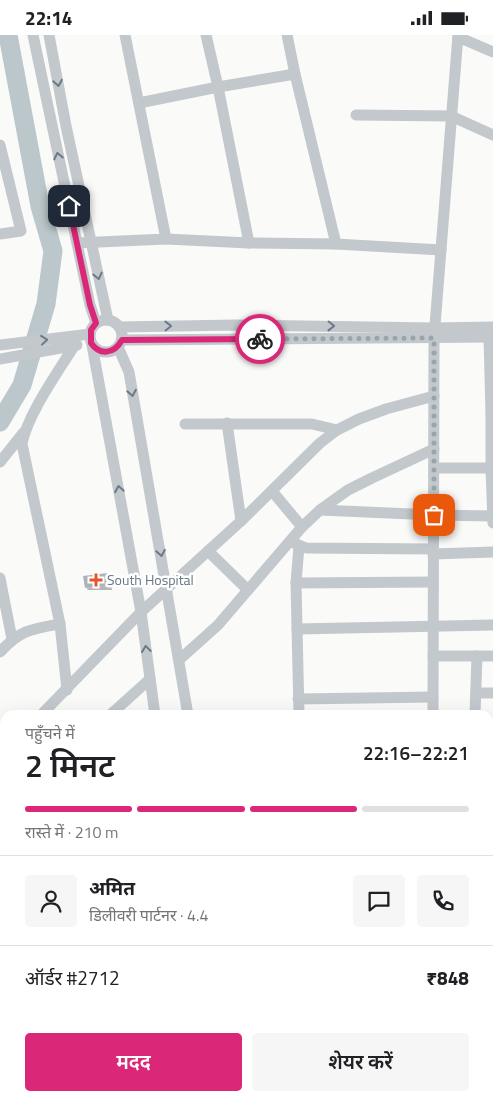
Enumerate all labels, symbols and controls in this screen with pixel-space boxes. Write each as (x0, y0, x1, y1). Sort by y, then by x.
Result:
text: 22:14 (25, 3, 72, 32)
one-way arrow (53, 79, 63, 87)
one-way arrow (53, 151, 64, 160)
pin (48, 185, 90, 227)
icon: home (55, 192, 83, 220)
one-way arrow (92, 272, 103, 281)
courier (235, 314, 285, 364)
one-way arrow (164, 321, 172, 331)
one-way arrow (327, 321, 335, 332)
icon: bike (246, 325, 274, 353)
one-way arrow (40, 335, 48, 346)
one-way arrow (127, 389, 137, 398)
one-way arrow (114, 485, 124, 494)
pin (413, 494, 455, 536)
icon: bag (420, 501, 448, 529)
one-way arrow (155, 549, 165, 558)
place label: South Hospital (107, 569, 194, 590)
marker: South Hospital (89, 573, 103, 587)
one-way arrow (141, 645, 152, 653)
text: पहुँचने में (25, 721, 75, 745)
text: 22:16–22:21 (363, 738, 469, 767)
text: 2 मिनट (25, 741, 115, 789)
text: रास्ते में · 210 m (25, 820, 118, 844)
text: अमित (89, 873, 135, 902)
button: person (25, 875, 77, 927)
button: chat (353, 875, 405, 927)
button: phone (417, 875, 469, 927)
text: डिलीवरी पार्टनर · 4.4 (89, 903, 208, 927)
text: ऑर्डर #2712 (25, 963, 120, 992)
text: ₹848 (426, 963, 469, 992)
button: मदद (25, 1033, 242, 1091)
button: शेयर करें (252, 1033, 469, 1091)

